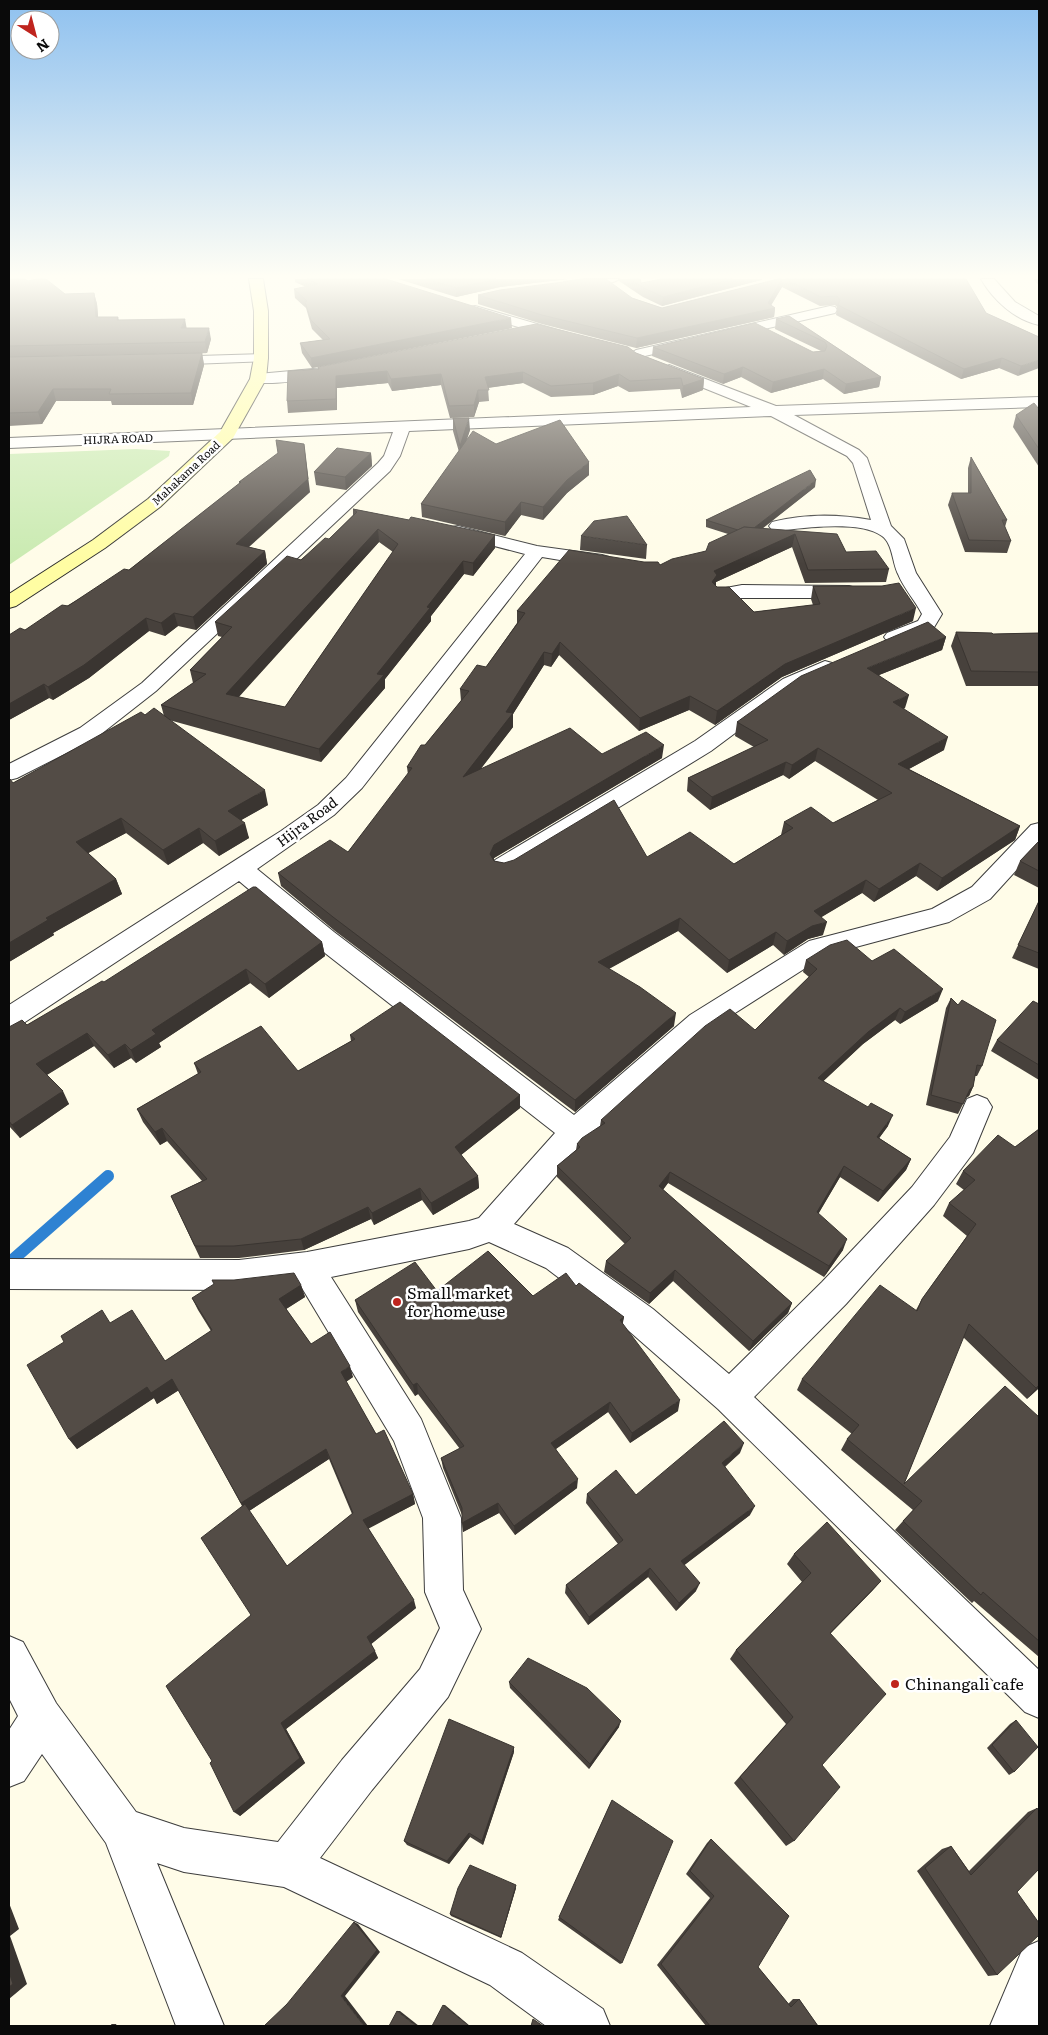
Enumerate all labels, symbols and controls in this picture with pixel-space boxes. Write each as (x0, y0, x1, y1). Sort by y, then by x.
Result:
north arrow (10, 10, 60, 60)
text: N (32, 35, 54, 58)
street label: HIJRA ROAD (83, 429, 153, 447)
street label: Mahakama Road (148, 436, 223, 508)
street label: Hijra Road (272, 791, 341, 851)
place label: Small market for home use (407, 1280, 511, 1322)
marker: Small market for home use (391, 1296, 403, 1308)
place label: Chinangali cafe (905, 1671, 1024, 1695)
marker: Chinangali cafe (889, 1678, 901, 1690)

